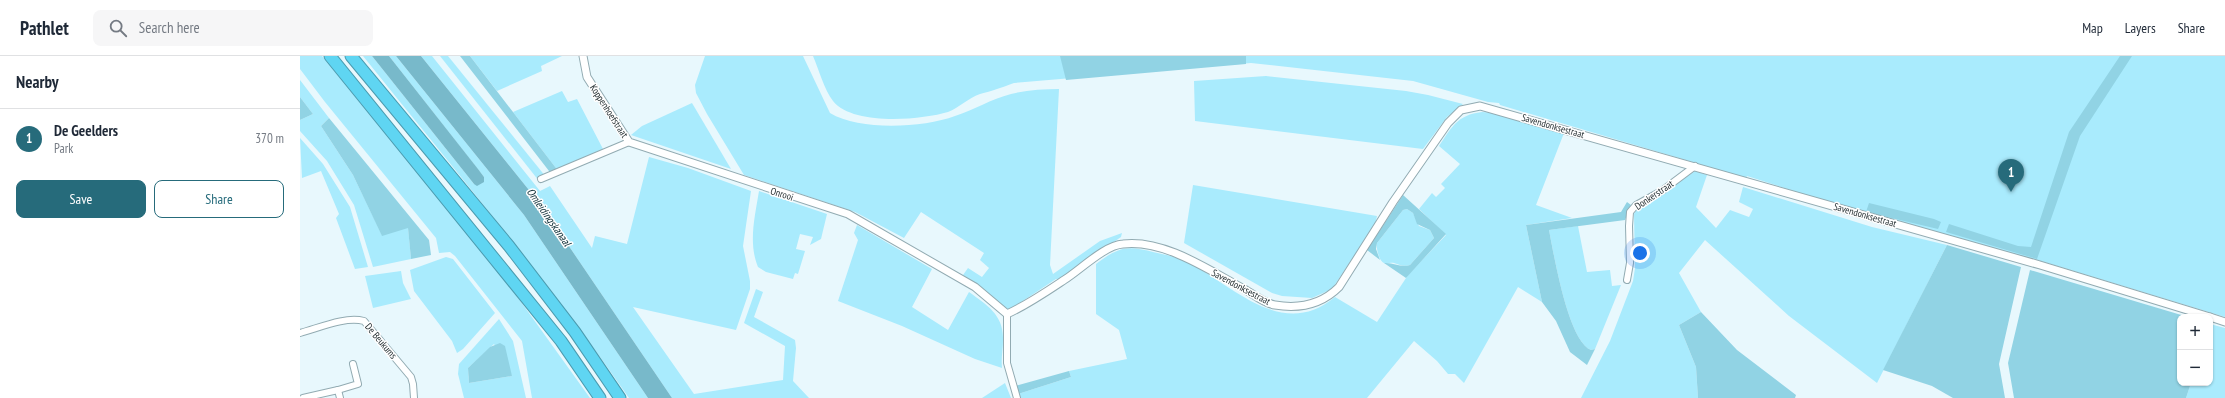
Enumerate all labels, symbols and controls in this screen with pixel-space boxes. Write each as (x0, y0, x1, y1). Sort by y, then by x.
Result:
search box (93, 10, 373, 46)
text: Pathlet (20, 16, 69, 40)
icon: search (107, 17, 129, 39)
text: Search here (139, 18, 200, 37)
text: Map (2082, 19, 2103, 37)
text: Layers (2125, 19, 2156, 37)
text: Share (2178, 19, 2205, 37)
text: Nearby (16, 71, 59, 93)
street label: Koppenhoefstraat (587, 82, 631, 140)
street label: Savendonksestraat (1520, 111, 1586, 141)
text: De Geelders (54, 121, 118, 140)
text: 1 (26, 130, 32, 147)
text: 370 m (255, 130, 284, 147)
text: Park (54, 140, 73, 157)
pin: 1 (1998, 159, 2024, 192)
street label: Donkerstraat (1632, 177, 1676, 213)
button: Save (16, 180, 146, 218)
button: Share (154, 180, 284, 218)
street label: Onrooi (769, 184, 795, 204)
water label: Omleidingskanaal (524, 185, 575, 250)
street label: Savendonksestraat (1832, 200, 1898, 230)
your location (1630, 243, 1650, 263)
street label: Savendonksestraat (1209, 266, 1273, 308)
map controls (2177, 314, 2213, 386)
button: + (2177, 314, 2213, 350)
street label: De Beukums (362, 320, 400, 362)
button: − (2177, 350, 2213, 386)

